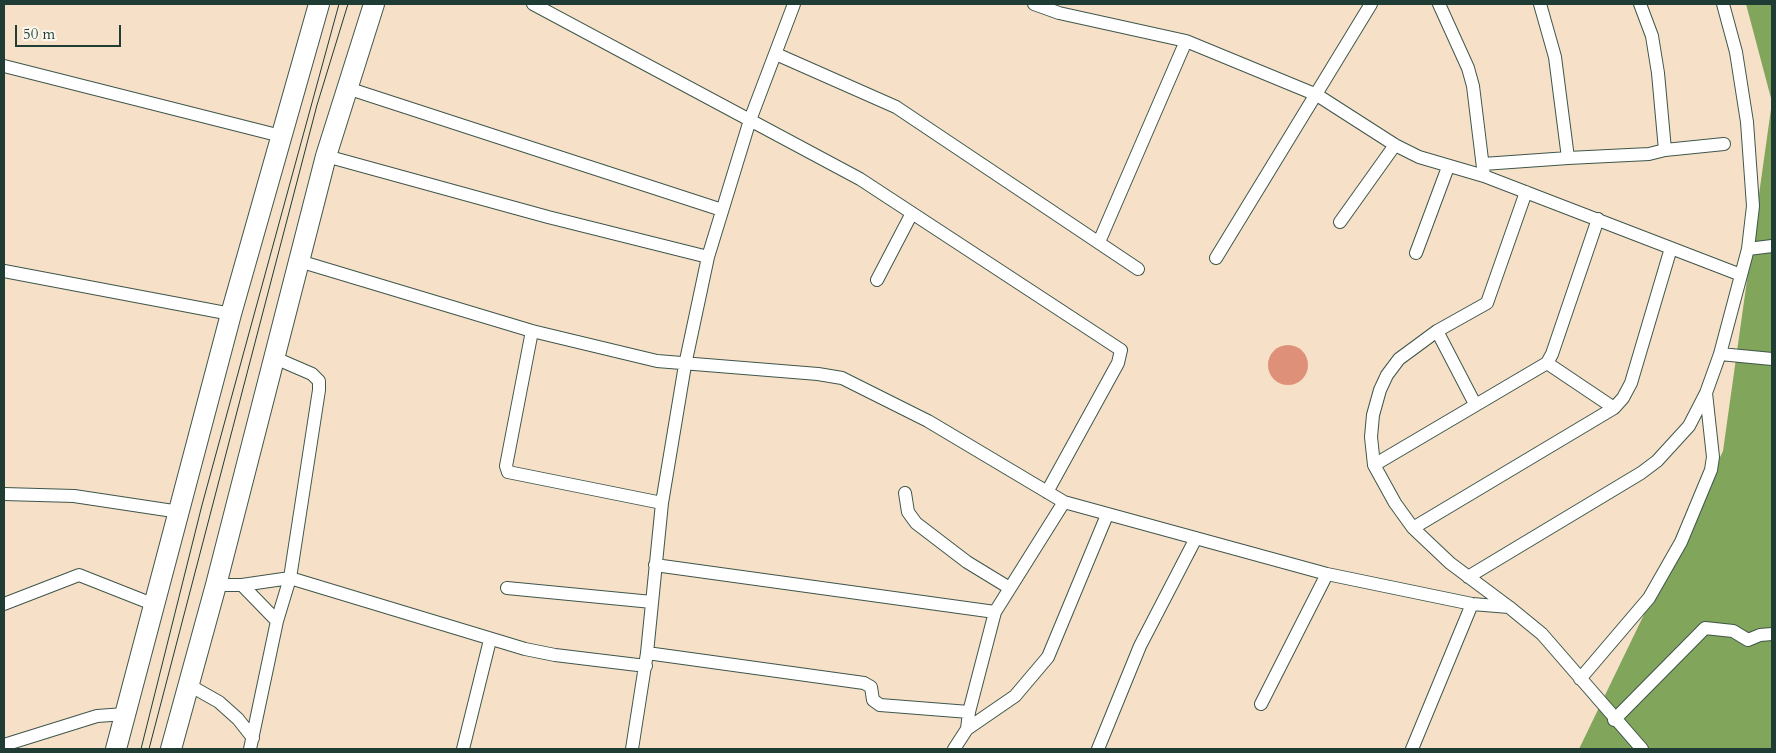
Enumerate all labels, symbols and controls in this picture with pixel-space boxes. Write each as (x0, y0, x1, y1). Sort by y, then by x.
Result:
scale bar (18, 15, 124, 47)
text: 50 m (23, 24, 55, 44)

